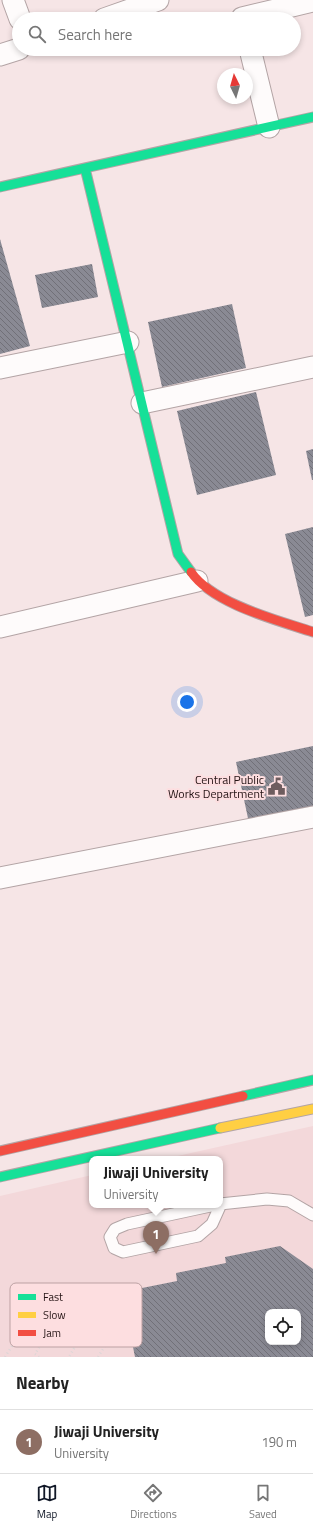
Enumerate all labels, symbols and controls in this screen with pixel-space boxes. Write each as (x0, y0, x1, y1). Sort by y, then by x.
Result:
search box (12, 12, 301, 56)
icon: search (26, 23, 48, 45)
text: Search here (58, 23, 132, 46)
north arrow (217, 68, 253, 104)
your location (177, 692, 197, 712)
place label: Central Public Works Department (168, 770, 265, 803)
public building icon: Central Public Works Department (267, 776, 287, 796)
popup (89, 1156, 223, 1208)
text: Jiwaji University (103, 1161, 209, 1184)
text: University (103, 1184, 159, 1204)
pin: 1 (143, 1221, 169, 1254)
legend (10, 1283, 142, 1347)
text: Fast (43, 1289, 63, 1305)
text: Slow (43, 1307, 66, 1323)
map controls (265, 1309, 301, 1345)
button: locate (265, 1309, 301, 1345)
text: Jam (43, 1325, 61, 1341)
text: Nearby (16, 1370, 69, 1396)
text: Jiwaji University (54, 1420, 159, 1443)
text: 1 (25, 1432, 33, 1452)
text: 190 m (261, 1432, 297, 1452)
text: University (54, 1443, 109, 1463)
tab: Map (36, 1482, 58, 1522)
tab: Directions (130, 1482, 177, 1522)
tab: Saved (249, 1482, 277, 1522)

